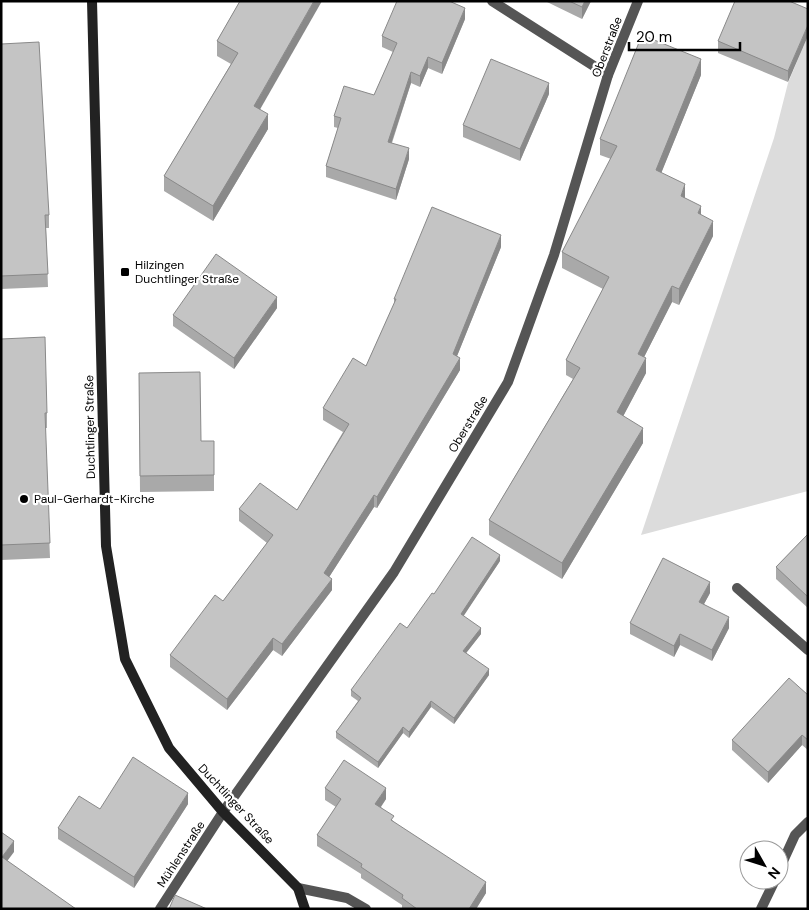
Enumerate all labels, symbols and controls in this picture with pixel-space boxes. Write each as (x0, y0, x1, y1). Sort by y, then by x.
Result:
street label: Oberstraße (588, 14, 626, 80)
scale bar (629, 20, 740, 52)
text: 20 m (636, 27, 672, 47)
place label: Hilzingen Duchtlinger Straße (135, 257, 239, 287)
marker: Hilzingen Duchtlinger Straße (119, 266, 131, 278)
street label: Duchtlinger Straße (81, 375, 99, 479)
street label: Oberstraße (445, 392, 491, 456)
place label: Paul-Gerhardt-Kirche (34, 491, 155, 507)
marker: Paul-Gerhardt-Kirche (18, 493, 30, 505)
street label: Duchtlinger Straße (195, 760, 277, 848)
street label: Mühlenstraße (154, 818, 209, 890)
north arrow (739, 840, 789, 890)
text: N (764, 864, 784, 883)

